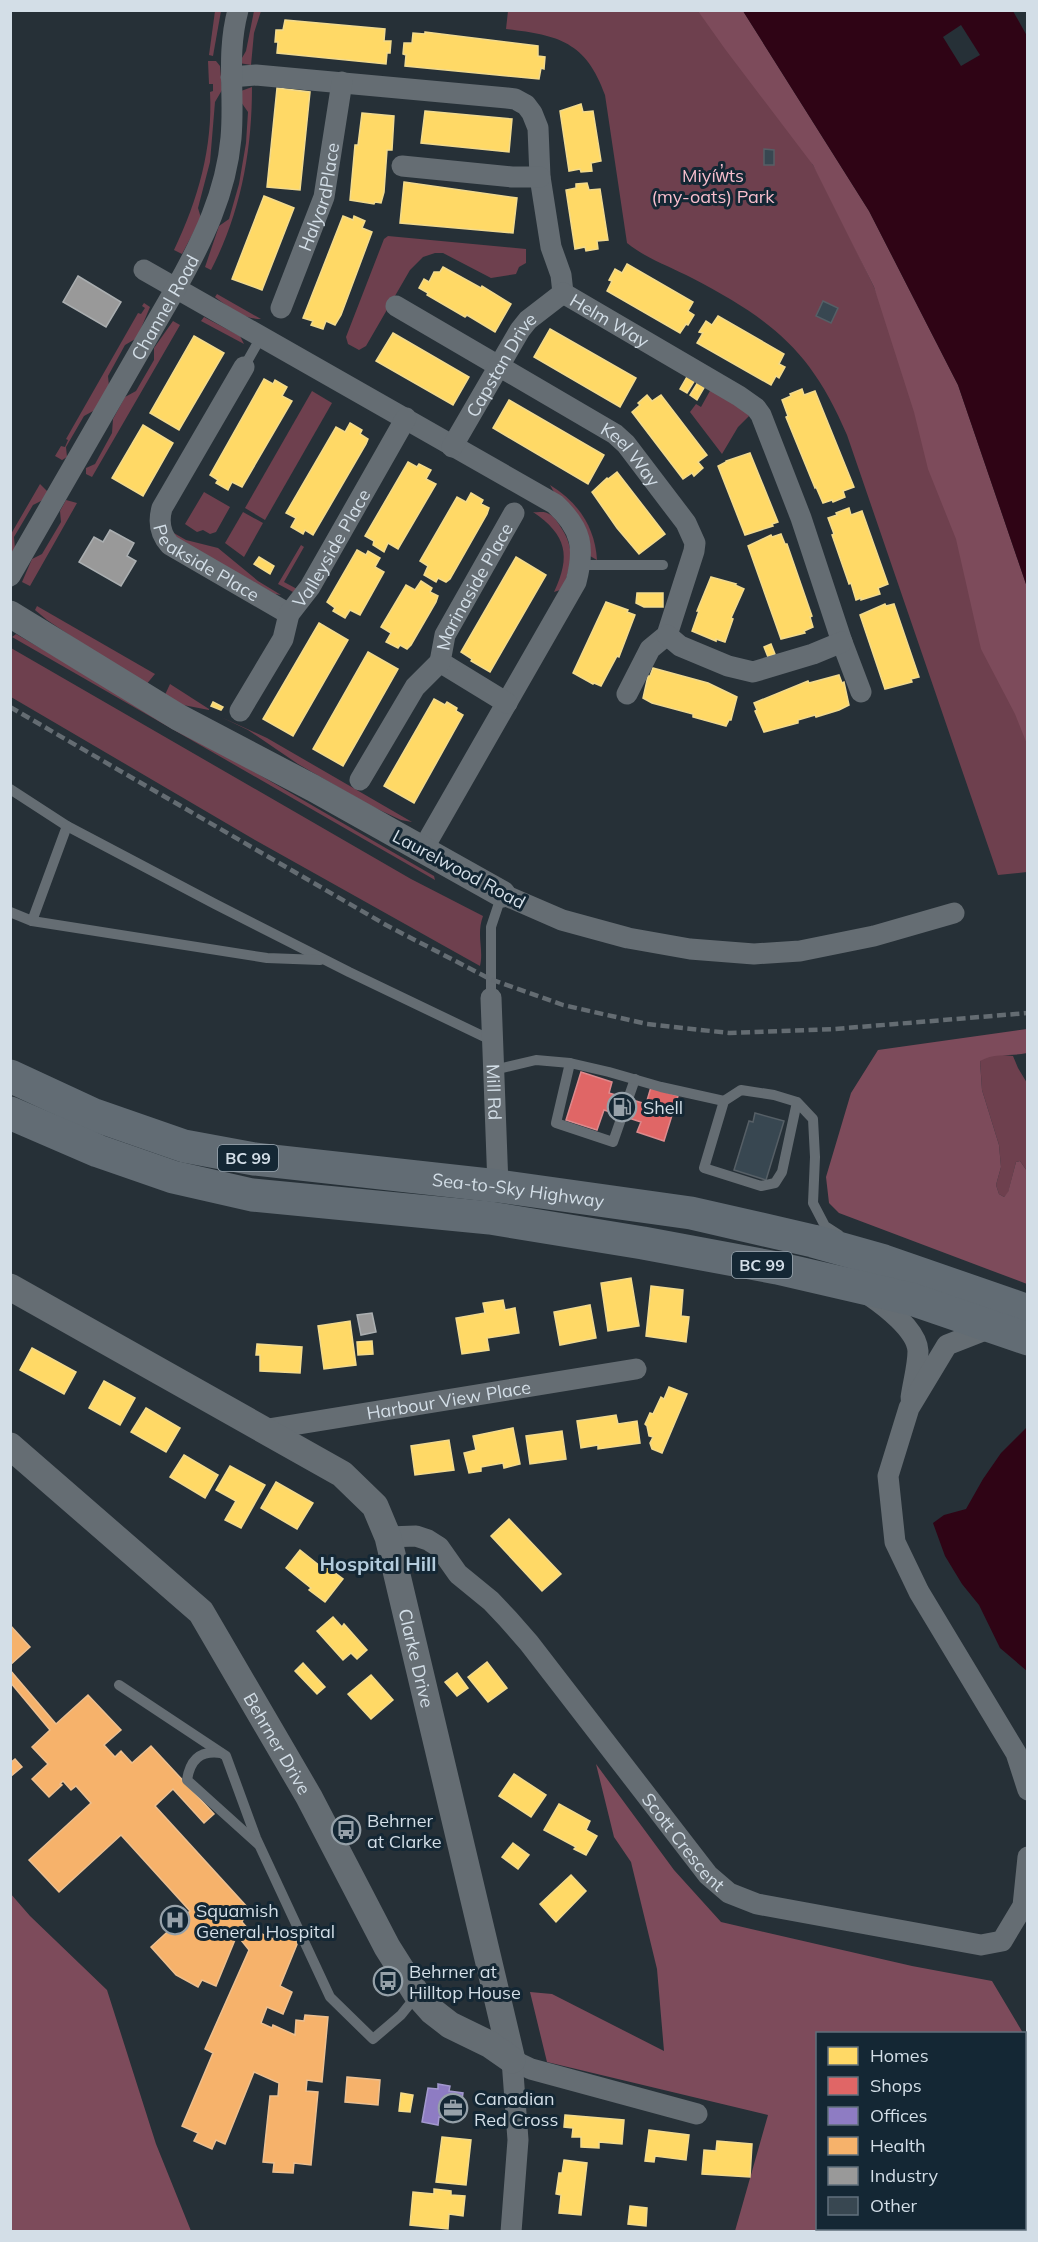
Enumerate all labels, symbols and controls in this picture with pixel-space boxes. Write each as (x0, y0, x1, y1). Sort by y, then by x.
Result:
street label: HalyardPlace (293, 141, 344, 254)
park label: Miyíw̓ts (my-oats) Park (651, 164, 775, 208)
street label: Channel Road (125, 251, 204, 364)
street label: Helm Way (566, 288, 654, 353)
street label: Capstan Drive (461, 307, 541, 421)
street label: Keel Way (597, 417, 666, 491)
street label: Valleyside Place (287, 485, 375, 612)
street label: Marinaside Place (431, 519, 518, 652)
street label: Peakside Place (149, 521, 264, 606)
street label: Laurelwood Road (389, 824, 529, 914)
street label: Mill Rd (482, 1063, 507, 1120)
fuel station icon: Shell (606, 1091, 638, 1123)
place label: Shell (643, 1096, 683, 1119)
road number: BC 99 (218, 1145, 278, 1171)
street label: Sea-to-Sky Highway (431, 1167, 606, 1212)
road number: BC 99 (732, 1252, 792, 1278)
street label: Harbour View Place (365, 1375, 532, 1424)
district label: Hospital Hill (320, 1551, 436, 1576)
street label: Clarke Drive (394, 1606, 440, 1710)
street label: Behrner Drive (239, 1688, 316, 1798)
street label: Scott Crescent (637, 1788, 730, 1896)
place label: Behrner at Clarke (367, 1809, 442, 1853)
bus stop icon: Behrner at Clarke (330, 1814, 362, 1846)
place label: Squamish General Hospital (196, 1899, 335, 1943)
hospital icon: Squamish General Hospital (159, 1904, 191, 1936)
place label: Behrner at Hilltop House (409, 1960, 521, 2004)
bus stop icon: Behrner at Hilltop House (372, 1965, 404, 1997)
legend (816, 2032, 1026, 2230)
text: Homes (870, 2044, 929, 2067)
text: Shops (870, 2074, 922, 2097)
place label: Canadian Red Cross (474, 2087, 558, 2131)
office icon: Canadian Red Cross (437, 2092, 469, 2124)
text: Offices (870, 2104, 928, 2127)
text: Health (870, 2134, 926, 2157)
text: Industry (870, 2164, 939, 2187)
text: Other (870, 2194, 918, 2217)

